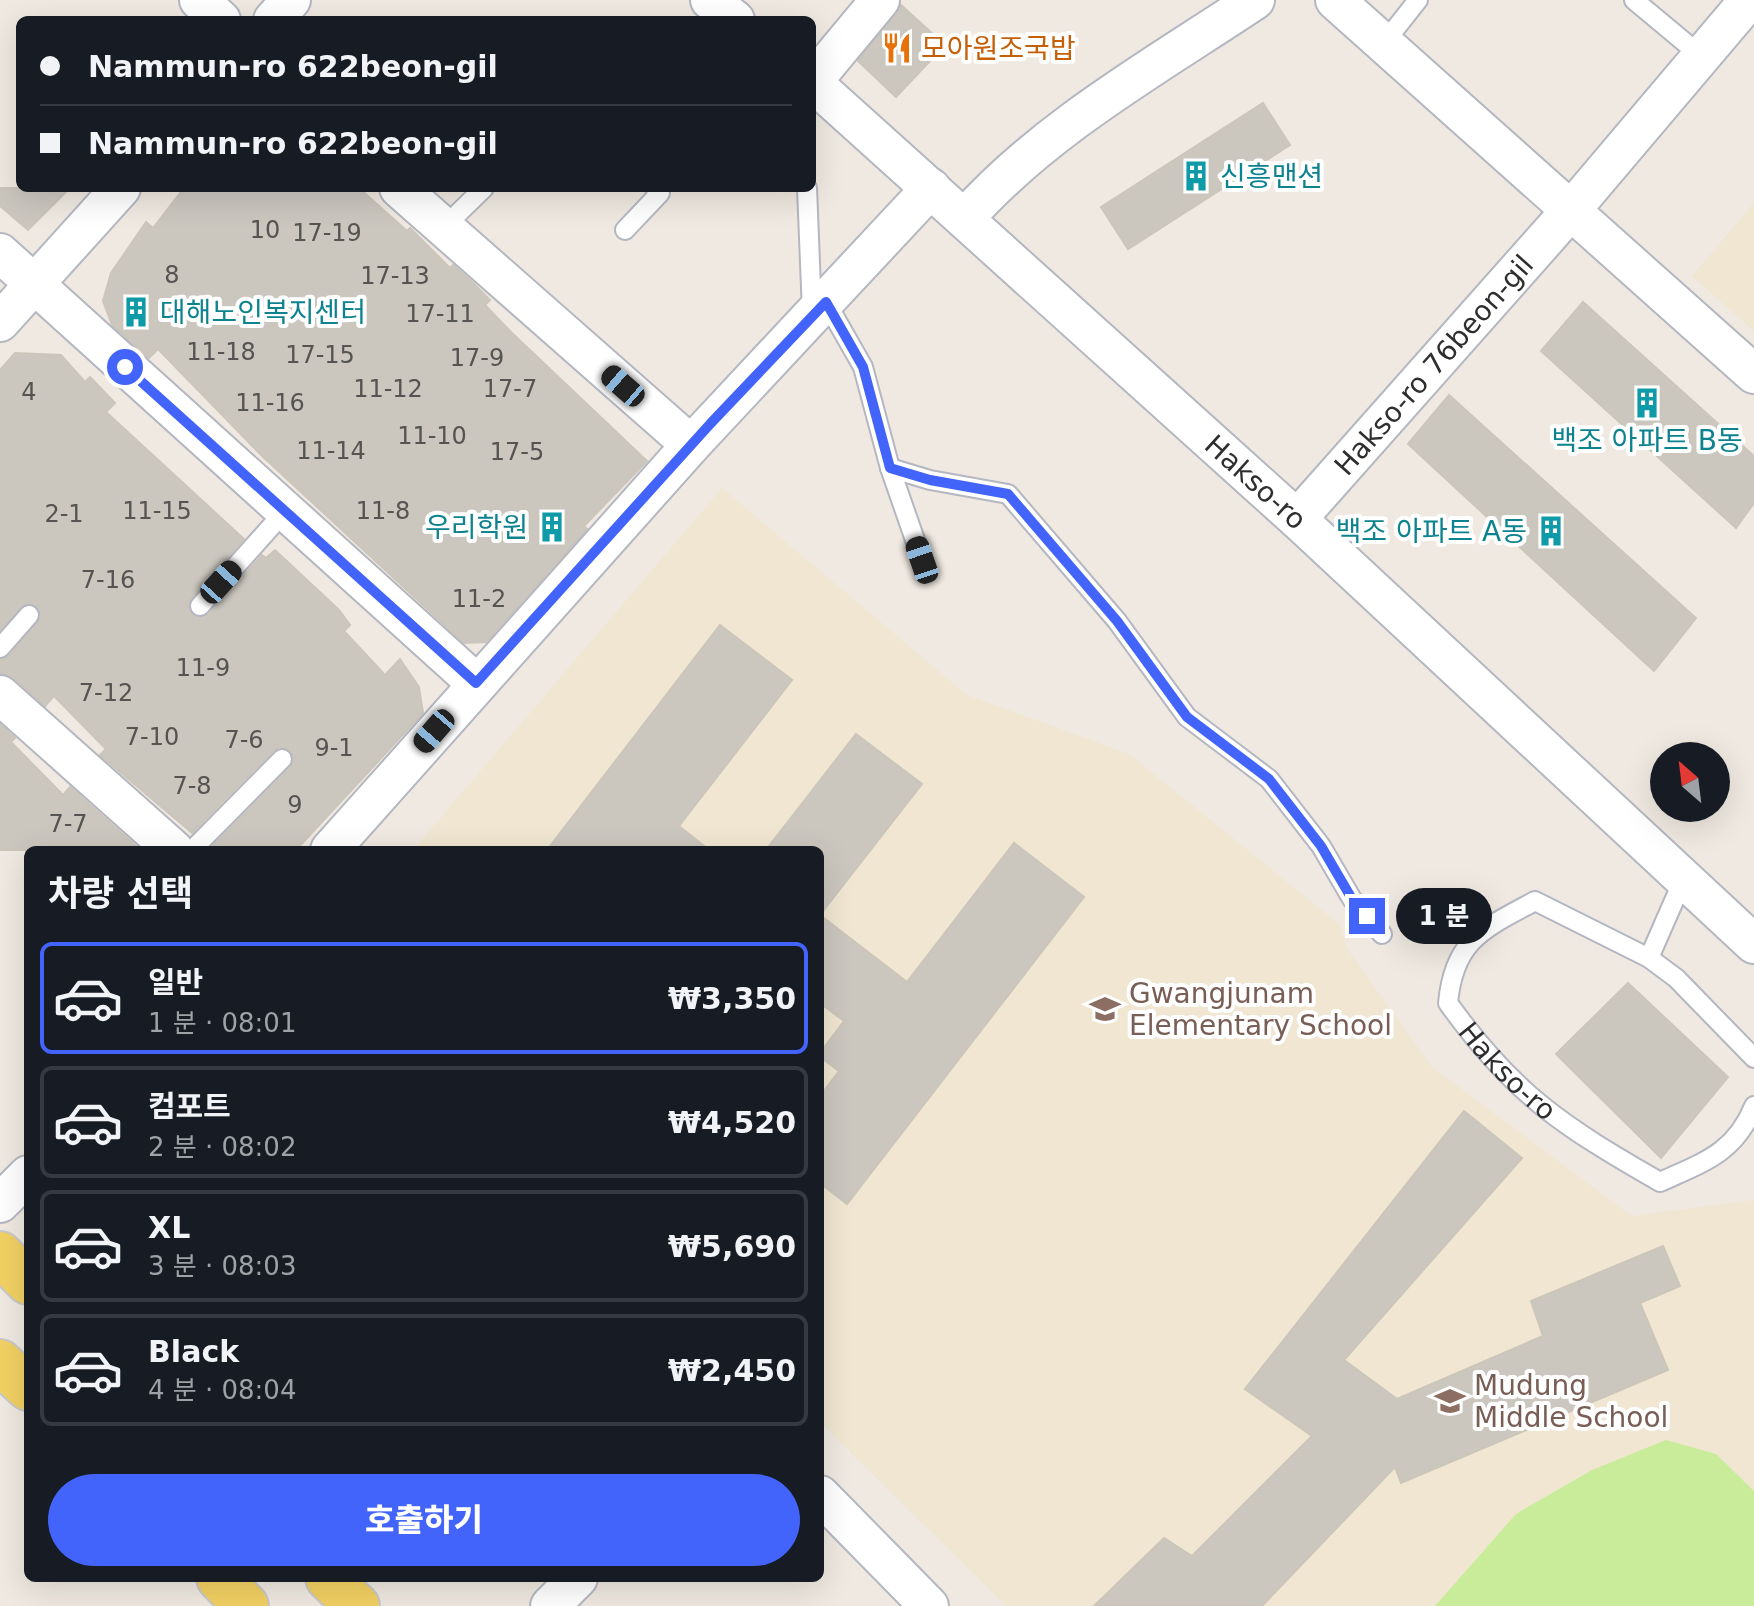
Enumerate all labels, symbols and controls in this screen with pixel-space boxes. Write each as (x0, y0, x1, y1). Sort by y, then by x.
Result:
restaurant icon: 모아원조국밥 (880, 31, 914, 65)
place label: 모아원조국밥 (921, 32, 1076, 65)
text: Nammun-ro 622beon-gil (88, 49, 498, 84)
text: Nammun-ro 622beon-gil (88, 126, 498, 161)
building icon: 신흥맨션 (1179, 159, 1213, 193)
place label: 신흥맨션 (1220, 160, 1323, 193)
house number: 10 (250, 216, 280, 244)
house number: 17-19 (292, 219, 362, 247)
street label: Hakso-ro 76beon-gil (1328, 249, 1540, 482)
house number: 8 (164, 261, 180, 289)
house number: 17-13 (360, 262, 430, 290)
building icon: 대해노인복지센터 (119, 295, 153, 329)
place label: 대해노인복지센터 (160, 296, 366, 329)
house number: 17-11 (405, 300, 475, 328)
house number: 11-18 (186, 338, 256, 366)
house number: 17-15 (285, 341, 355, 369)
house number: 17-9 (450, 344, 504, 372)
route start (107, 349, 143, 385)
car (597, 361, 649, 411)
house number: 11-12 (353, 375, 423, 403)
house number: 17-7 (483, 375, 537, 403)
house number: 4 (21, 378, 37, 406)
building icon: 백조 아파트 B동 (1630, 386, 1664, 420)
house number: 11-16 (235, 389, 305, 417)
house number: 11-10 (397, 422, 467, 450)
place label: 백조 아파트 B동 (1551, 424, 1743, 457)
street label: Hakso-ro (1198, 428, 1313, 536)
house number: 11-14 (296, 437, 366, 465)
house number: 17-5 (490, 438, 544, 466)
house number: 11-15 (122, 497, 192, 525)
house number: 11-8 (356, 497, 410, 525)
house number: 2-1 (44, 500, 84, 528)
building icon: 우리학원 (535, 510, 569, 544)
place label: 우리학원 (425, 511, 528, 544)
building icon: 백조 아파트 A동 (1534, 514, 1568, 548)
place label: 백조 아파트 A동 (1335, 515, 1527, 548)
car (903, 533, 941, 587)
car (196, 556, 246, 608)
house number: 7-16 (81, 566, 135, 594)
house number: 11-2 (452, 585, 506, 613)
house number: 11-9 (176, 654, 230, 682)
house number: 7-12 (79, 679, 133, 707)
car (409, 705, 459, 757)
house number: 7-10 (125, 723, 179, 751)
house number: 7-6 (224, 726, 264, 754)
house number: 9-1 (314, 734, 354, 762)
north arrow (1650, 742, 1730, 822)
map controls (1650, 742, 1730, 822)
house number: 7-8 (172, 772, 212, 800)
house number: 9 (287, 791, 303, 819)
house number: 7-7 (48, 810, 88, 838)
text: 차량 선택 (48, 873, 193, 914)
callout: 1 분 (1395, 888, 1491, 944)
route end (1349, 898, 1385, 934)
text: 1 분 (1418, 901, 1470, 931)
icon: car (52, 962, 124, 1034)
text: 일반 (148, 965, 203, 1000)
place label: Gwangjunam Elementary School (1129, 977, 1392, 1042)
text: ₩3,350 (668, 981, 796, 1016)
school or university icon: Gwangjunam Elementary School (1088, 992, 1122, 1026)
text: 1 분 · 08:01 (148, 1008, 296, 1038)
street label: Hakso-ro (1452, 1016, 1562, 1127)
icon: car (52, 1086, 124, 1158)
text: 컴포트 (148, 1089, 231, 1124)
text: ₩4,520 (668, 1105, 796, 1140)
text: 2 분 · 08:02 (148, 1132, 296, 1162)
icon: car (52, 1210, 124, 1282)
text: XL (148, 1210, 190, 1245)
text: ₩5,690 (668, 1229, 796, 1264)
text: 3 분 · 08:03 (148, 1251, 296, 1281)
icon: car (52, 1334, 124, 1406)
text: Black (148, 1334, 239, 1369)
text: ₩2,450 (668, 1353, 796, 1388)
place label: Mudung Middle School (1474, 1369, 1668, 1434)
text: 4 분 · 08:04 (148, 1375, 296, 1405)
school or university icon: Mudung Middle School (1433, 1384, 1467, 1418)
button: 호출하기 (48, 1474, 800, 1566)

